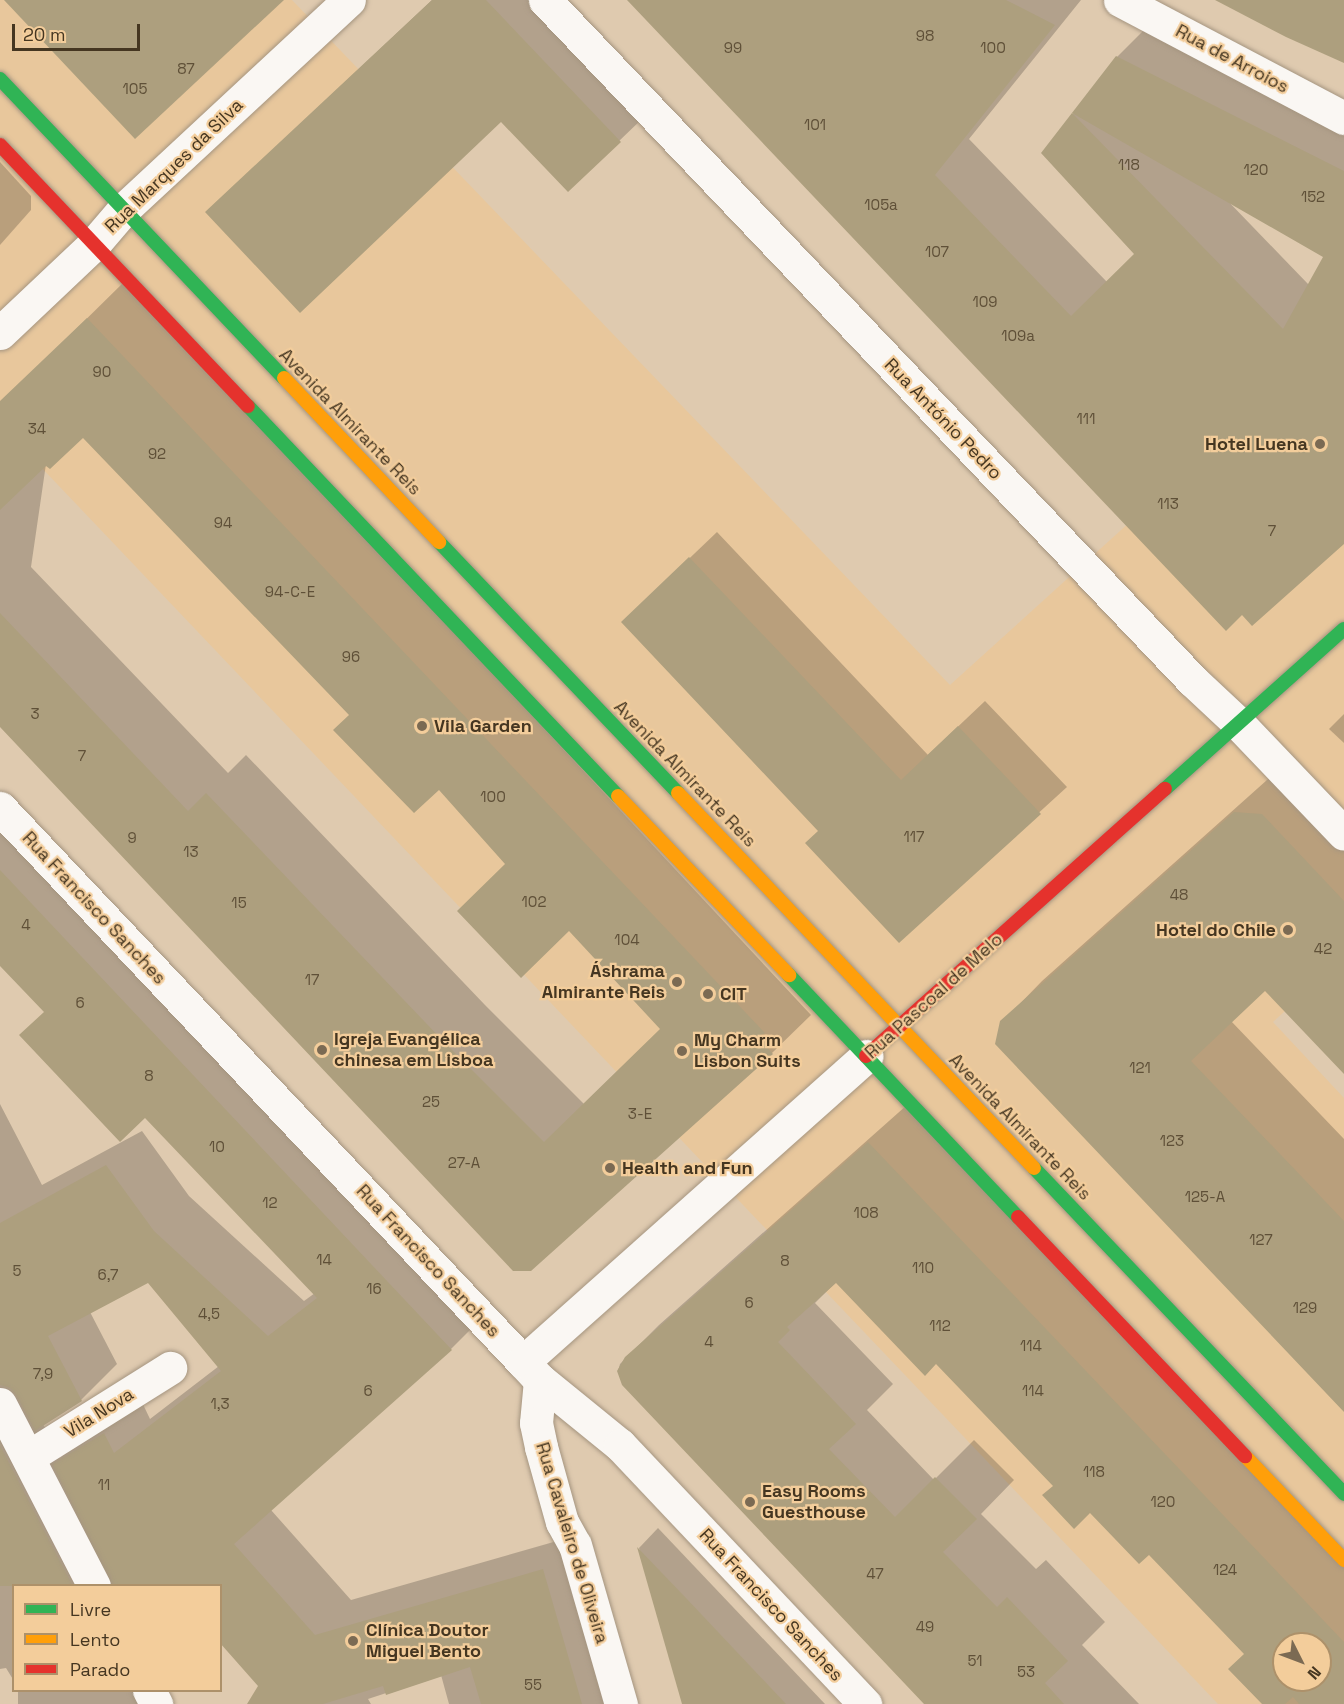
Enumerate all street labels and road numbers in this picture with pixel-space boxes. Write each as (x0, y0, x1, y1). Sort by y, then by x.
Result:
street label: Rua de Arroios (1172, 20, 1292, 98)
street label: Rua Marques da Silva (101, 95, 247, 237)
street label: Avenida Almirante Reis (274, 344, 426, 500)
street label: Rua António Pedro (880, 354, 1006, 484)
street label: Avenida Almirante Reis (609, 696, 761, 852)
street label: Rua Francisco Sanches (18, 827, 170, 989)
street label: Rua Pascoal de Melo (861, 929, 1007, 1063)
street label: Avenida Almirante Reis (944, 1049, 1096, 1205)
street label: Rua Francisco Sanches (352, 1180, 504, 1342)
street label: Vila Nova (60, 1383, 138, 1443)
street label: Rua Cavaleiro de Oliveira (531, 1440, 613, 1646)
street label: Rua Francisco Sanches (695, 1524, 847, 1686)

